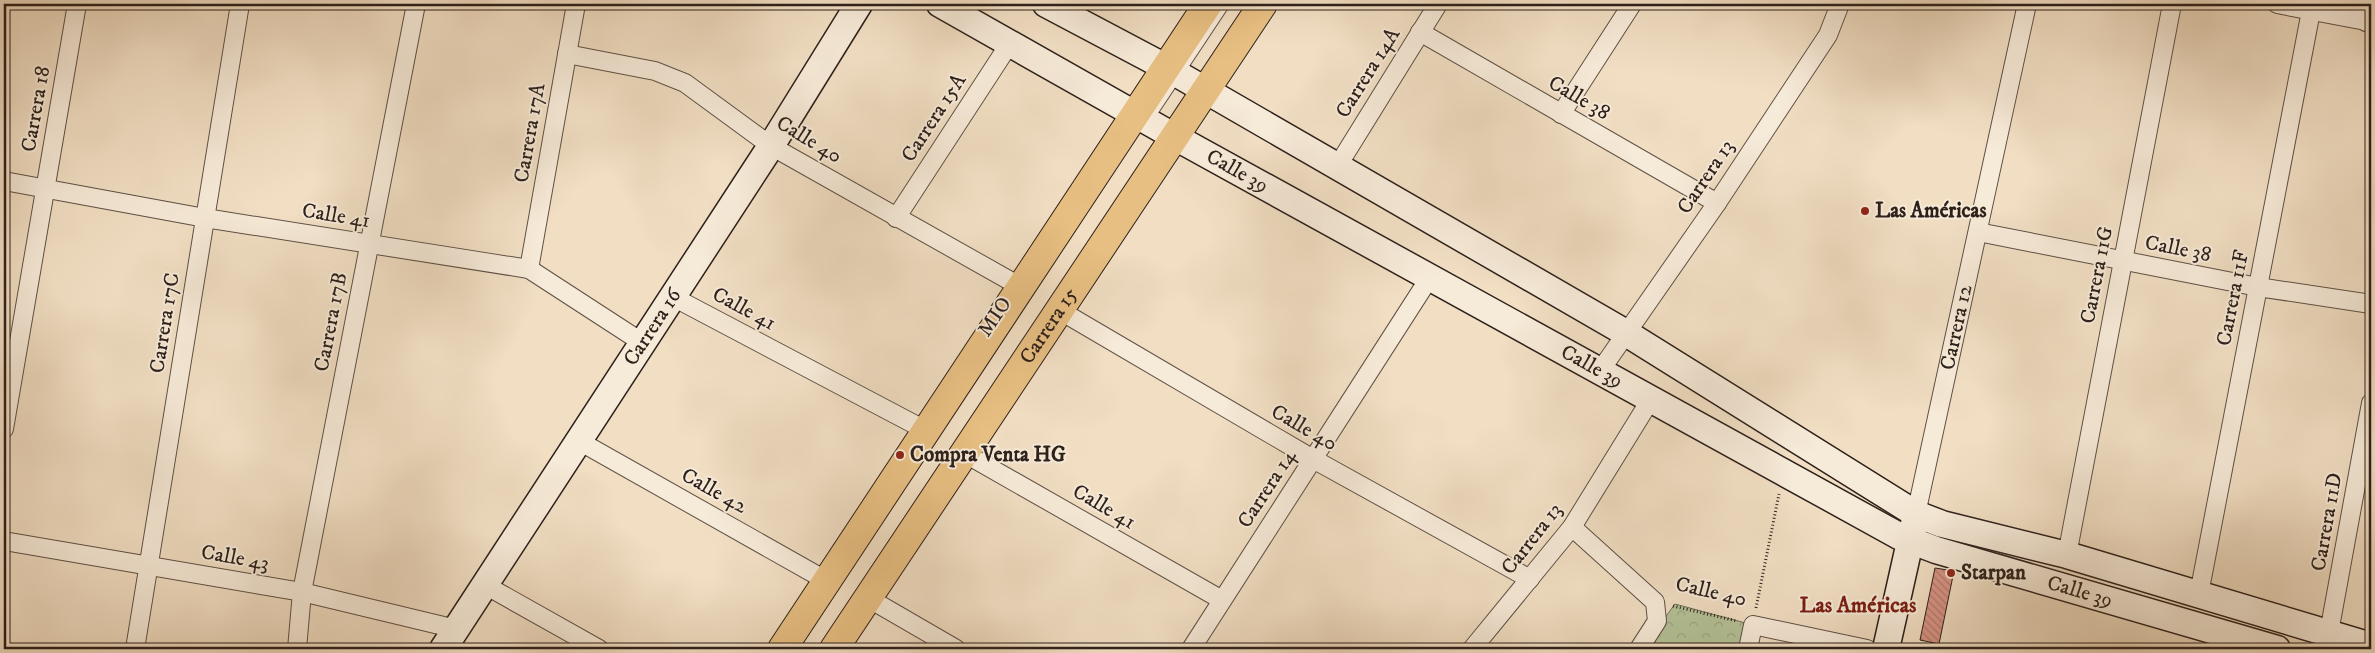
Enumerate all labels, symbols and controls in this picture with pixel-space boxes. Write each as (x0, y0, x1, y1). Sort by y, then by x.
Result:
street label: Carrera 14A (1330, 22, 1406, 123)
street label: Carrera 18 (16, 64, 56, 154)
street label: Carrera 15A (896, 69, 972, 167)
street label: Calle 38 (1544, 70, 1614, 126)
street label: Carrera 17A (508, 81, 552, 185)
street label: Calle 40 (771, 110, 847, 170)
street label: Carrera 13 (1672, 135, 1740, 219)
street label: Calle 39 (1202, 144, 1273, 199)
street label: Calle 41 (300, 198, 372, 234)
place label: Las Américas (1875, 198, 1987, 224)
marker: Las Américas (1859, 205, 1871, 217)
street label: Carrera 11G (2075, 224, 2119, 326)
street label: Calle 38 (2143, 230, 2213, 268)
street label: Carrera 11F (2211, 248, 2255, 348)
street label: Carrera 17B (309, 270, 353, 374)
street label: Carrera 17C (144, 271, 186, 375)
street label: Calle 41 (708, 281, 780, 337)
street label: Carrera 12 (1935, 282, 1979, 372)
street label: Carrera 16 (618, 283, 688, 371)
street label: Carrera 15 (1014, 283, 1084, 369)
street label: MIO (972, 292, 1018, 342)
street label: Calle 39 (1556, 339, 1627, 394)
street label: Calle 40 (1266, 399, 1342, 457)
place label: Compra Venta HG (910, 442, 1066, 468)
street label: Carrera 14 (1232, 444, 1302, 533)
marker: Compra Venta HG (894, 449, 906, 461)
street label: Calle 42 (677, 462, 752, 520)
street label: Carrera 11D (2306, 471, 2348, 573)
street label: Calle 41 (1068, 479, 1140, 535)
street label: Carrera 13 (1496, 498, 1568, 580)
street label: Calle 43 (199, 539, 271, 577)
place label: Starpan (1961, 560, 2027, 586)
marker: Starpan (1945, 567, 1957, 579)
street label: Calle 39 (2044, 570, 2116, 614)
street label: Calle 40 (1673, 571, 1749, 613)
district label: Las Américas (1800, 592, 1917, 619)

